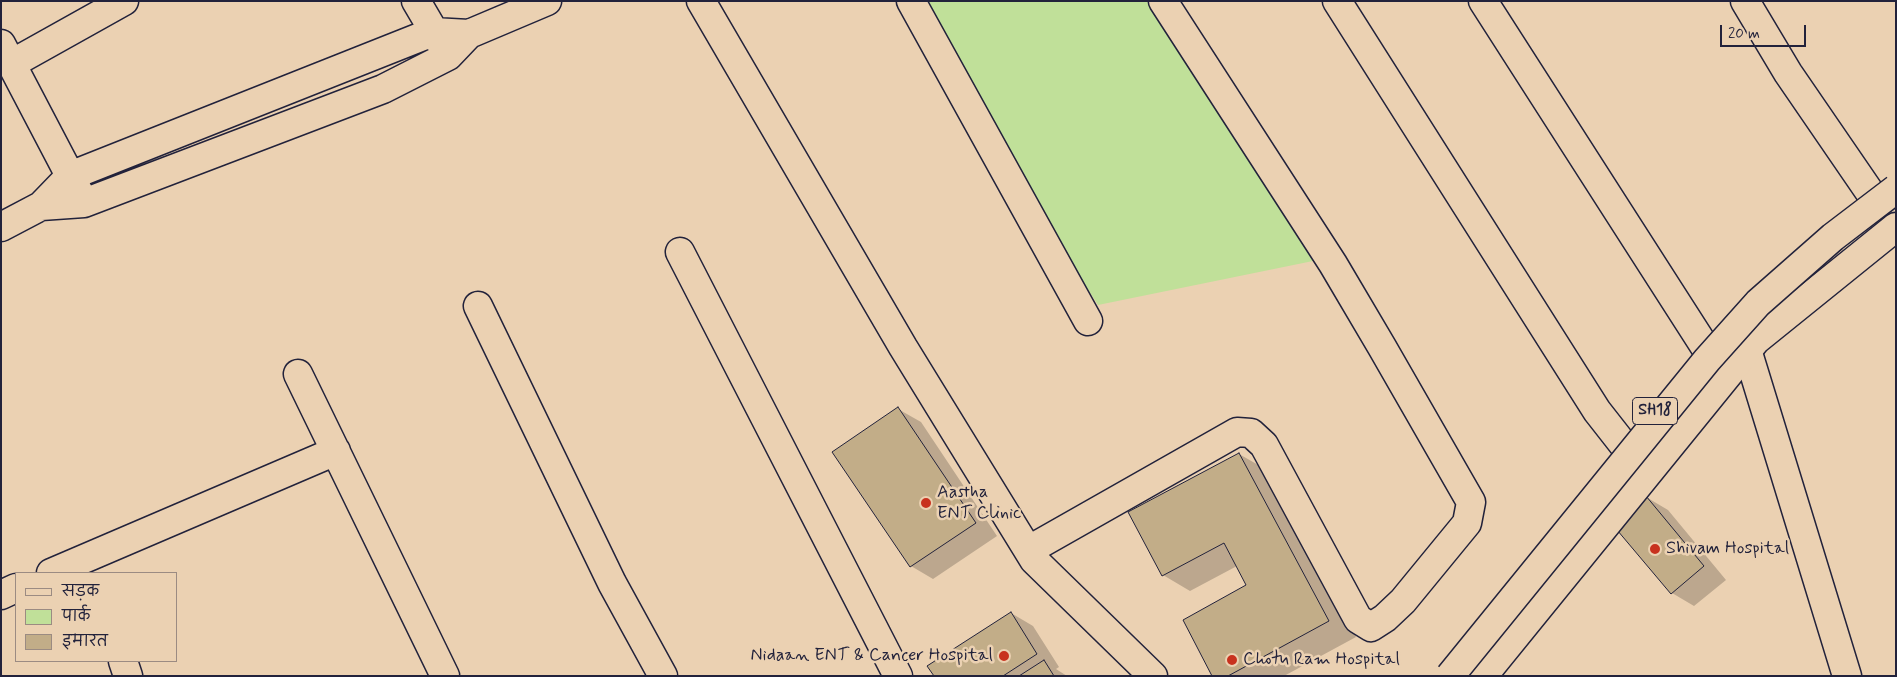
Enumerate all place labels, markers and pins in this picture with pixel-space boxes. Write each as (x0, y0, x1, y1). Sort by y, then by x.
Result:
place label: Aastha ENT Clinic (937, 482, 1021, 524)
marker: Aastha ENT Clinic (919, 496, 933, 510)
place label: Shivam Hospital (1666, 538, 1789, 560)
marker: Shivam Hospital (1648, 542, 1662, 556)
place label: Nidaan ENT & Cancer Hospital (751, 645, 993, 667)
marker: Nidaan ENT & Cancer Hospital (997, 649, 1011, 663)
place label: Chotu Ram Hospital (1243, 649, 1400, 671)
marker: Chotu Ram Hospital (1225, 653, 1239, 667)

